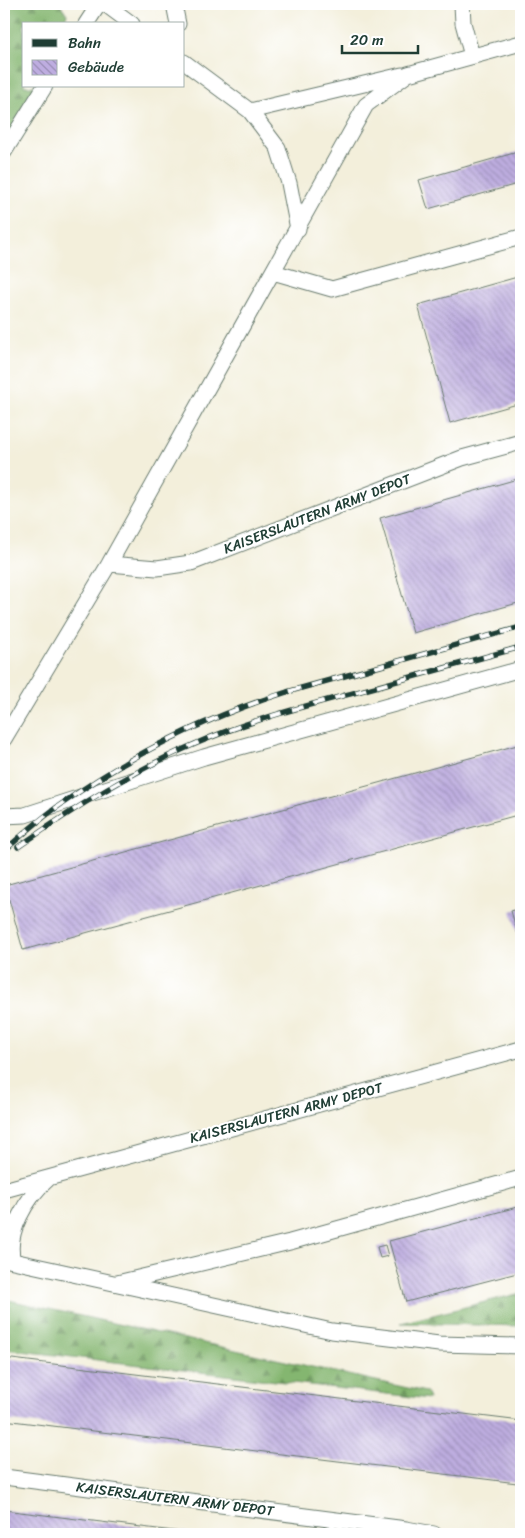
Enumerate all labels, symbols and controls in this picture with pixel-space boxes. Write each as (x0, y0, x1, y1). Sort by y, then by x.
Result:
legend (22, 22, 185, 88)
scale bar (342, 22, 419, 54)
text: 20 m (350, 27, 384, 53)
text: Bahn (68, 30, 101, 56)
text: Gebäude (68, 54, 124, 80)
street label: KAISERSLAUTERN ARMY DEPOT (220, 466, 416, 561)
street label: KAISERSLAUTERN ARMY DEPOT (187, 1075, 387, 1151)
street label: KAISERSLAUTERN ARMY DEPOT (75, 1474, 277, 1524)

